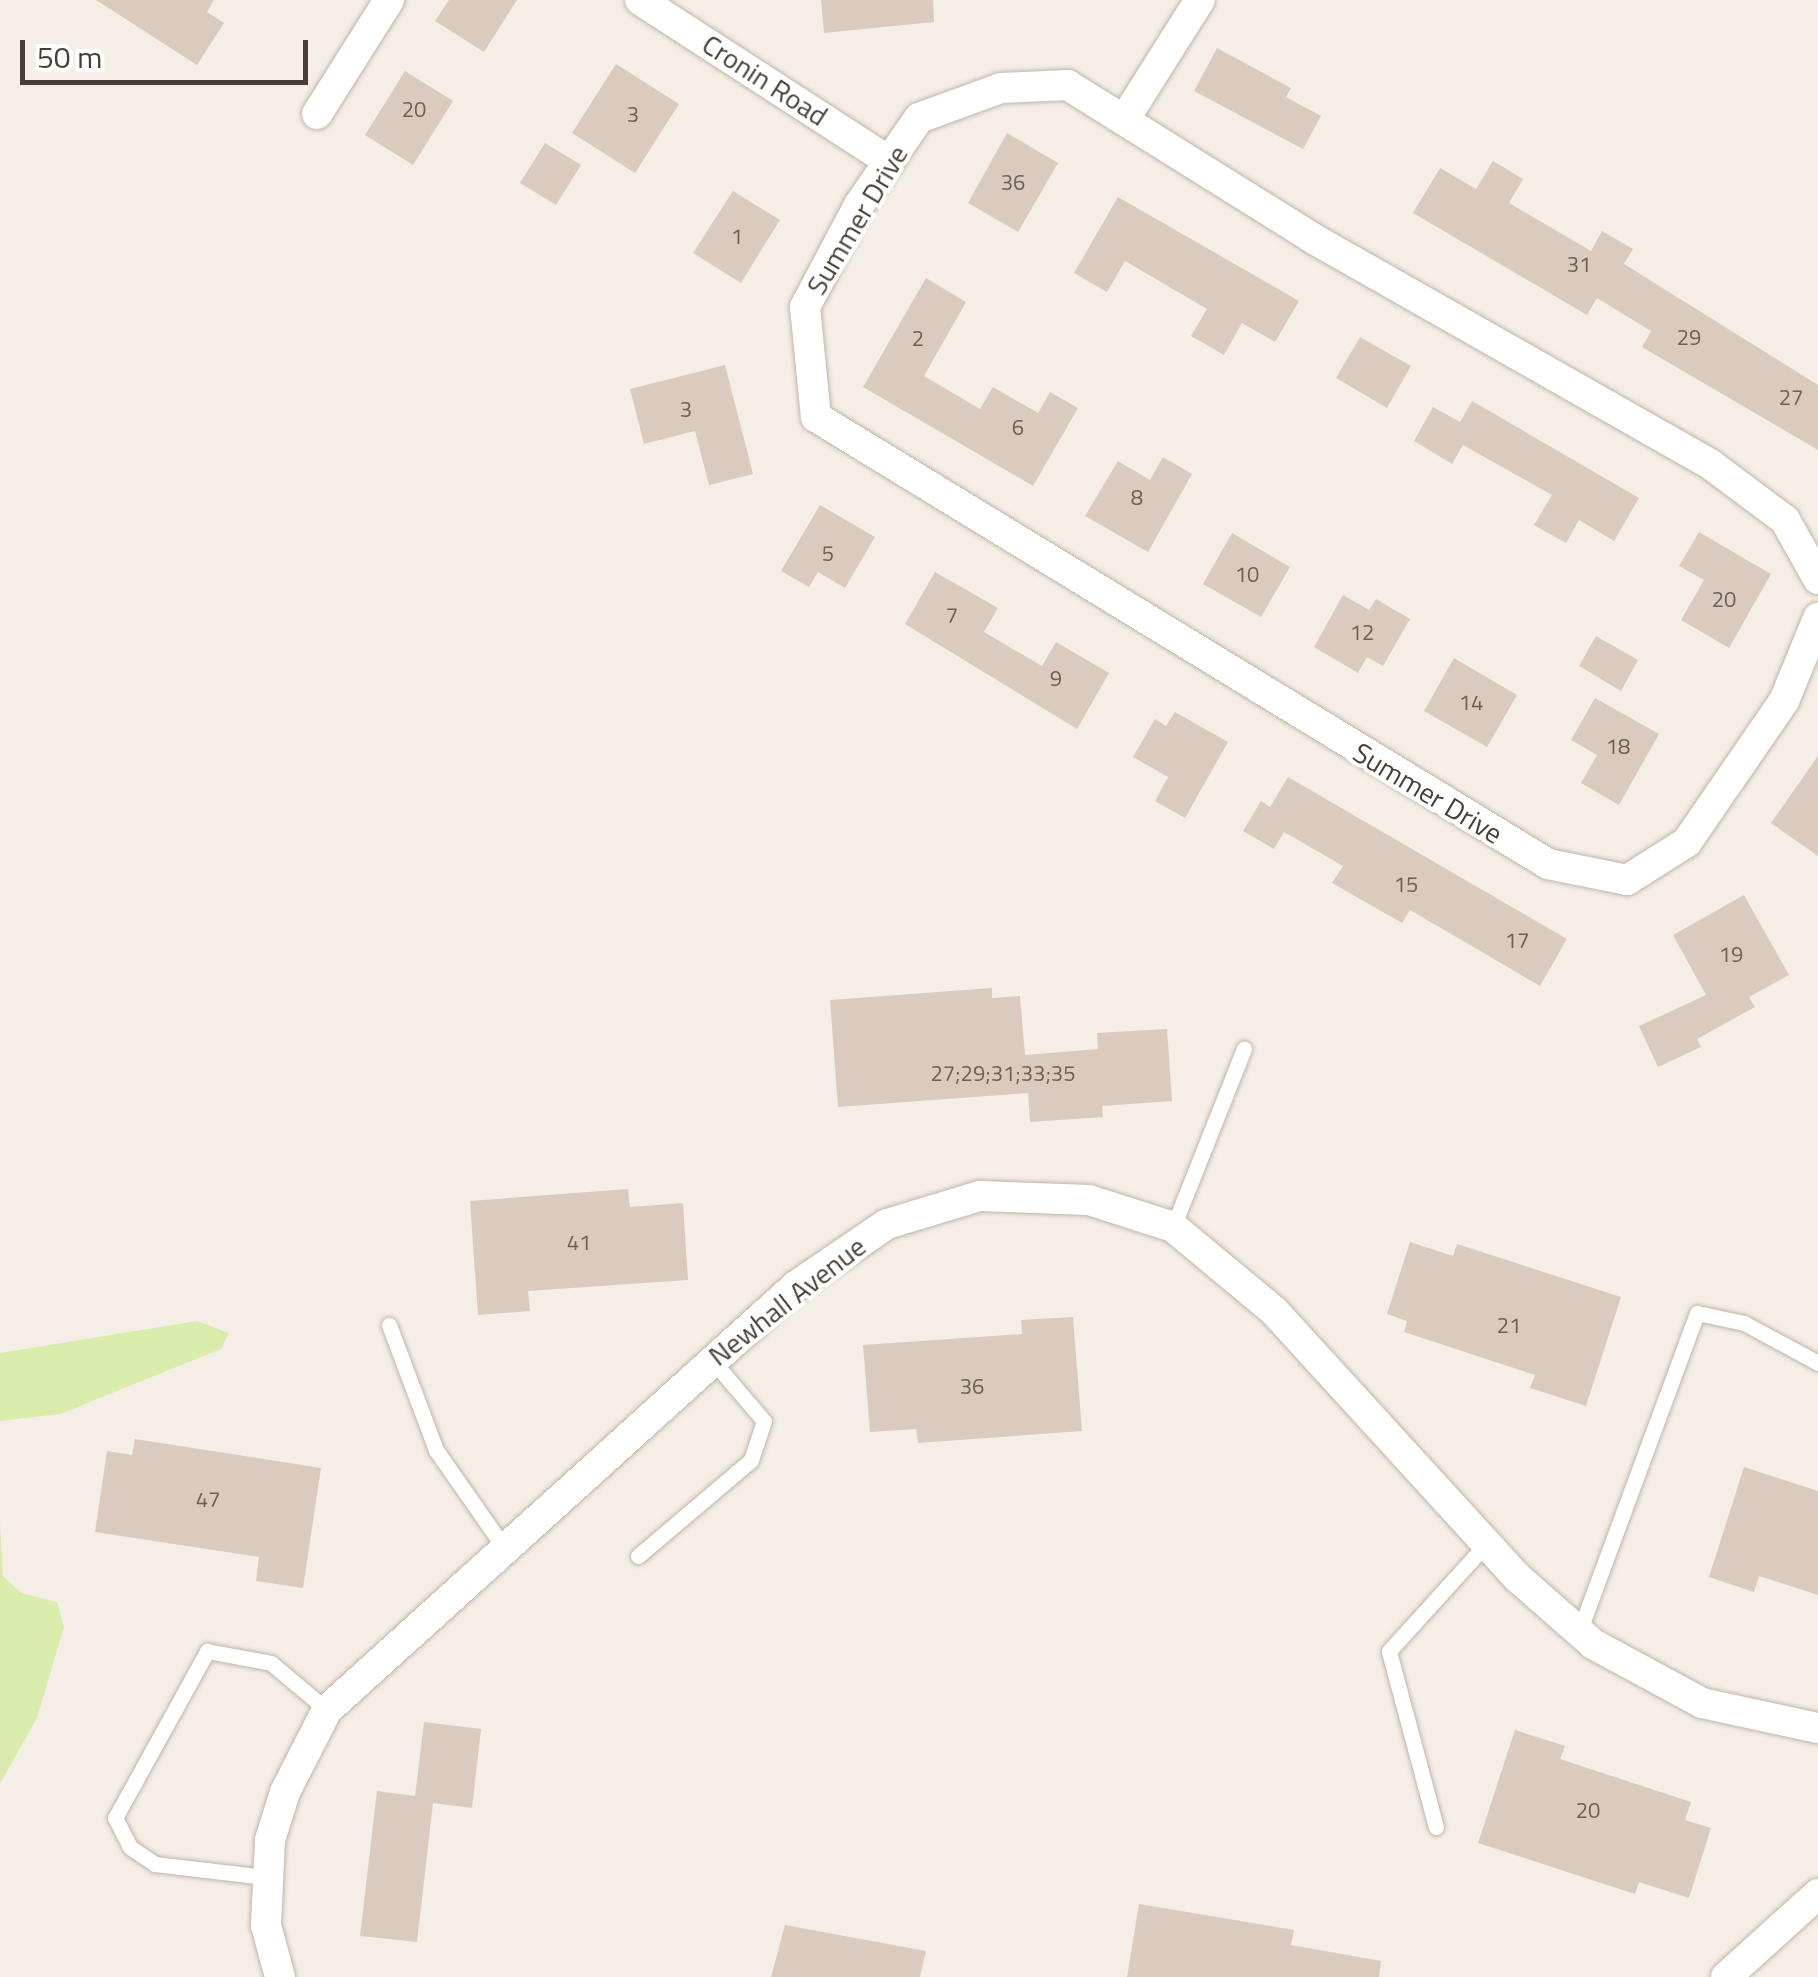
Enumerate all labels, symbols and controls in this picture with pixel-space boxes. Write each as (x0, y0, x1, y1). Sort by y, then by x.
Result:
scale bar (25, 20, 312, 82)
street label: Cronin Road (696, 27, 834, 133)
text: 50 m (37, 34, 102, 80)
house number: 20 (402, 97, 426, 123)
house number: 3 (627, 102, 639, 128)
street label: Summer Drive (799, 139, 915, 301)
house number: 36 (1001, 170, 1025, 196)
house number: 1 (731, 224, 743, 250)
house number: 31 (1567, 252, 1591, 278)
house number: 29 (1677, 325, 1701, 351)
house number: 2 (912, 326, 924, 352)
house number: 27 (1779, 385, 1803, 411)
house number: 3 (680, 397, 692, 423)
house number: 6 (1012, 415, 1024, 441)
house number: 8 (1131, 485, 1143, 511)
house number: 5 (822, 541, 834, 567)
house number: 10 (1235, 562, 1259, 588)
house number: 20 (1712, 587, 1736, 613)
house number: 7 (946, 603, 958, 629)
house number: 12 (1350, 620, 1374, 646)
house number: 9 (1050, 666, 1062, 692)
house number: 14 (1459, 690, 1483, 716)
house number: 18 (1606, 734, 1630, 760)
street label: Summer Drive (1347, 735, 1509, 851)
house number: 15 (1394, 872, 1418, 898)
house number: 17 (1505, 928, 1529, 954)
house number: 19 (1719, 942, 1743, 968)
house number: 27;29;31;33;35 (930, 1061, 1076, 1087)
street label: Newhall Avenue (702, 1229, 872, 1373)
house number: 41 (567, 1230, 591, 1256)
house number: 21 (1497, 1313, 1521, 1339)
house number: 36 (960, 1374, 984, 1400)
house number: 47 (196, 1487, 220, 1513)
house number: 20 (1576, 1798, 1600, 1824)

